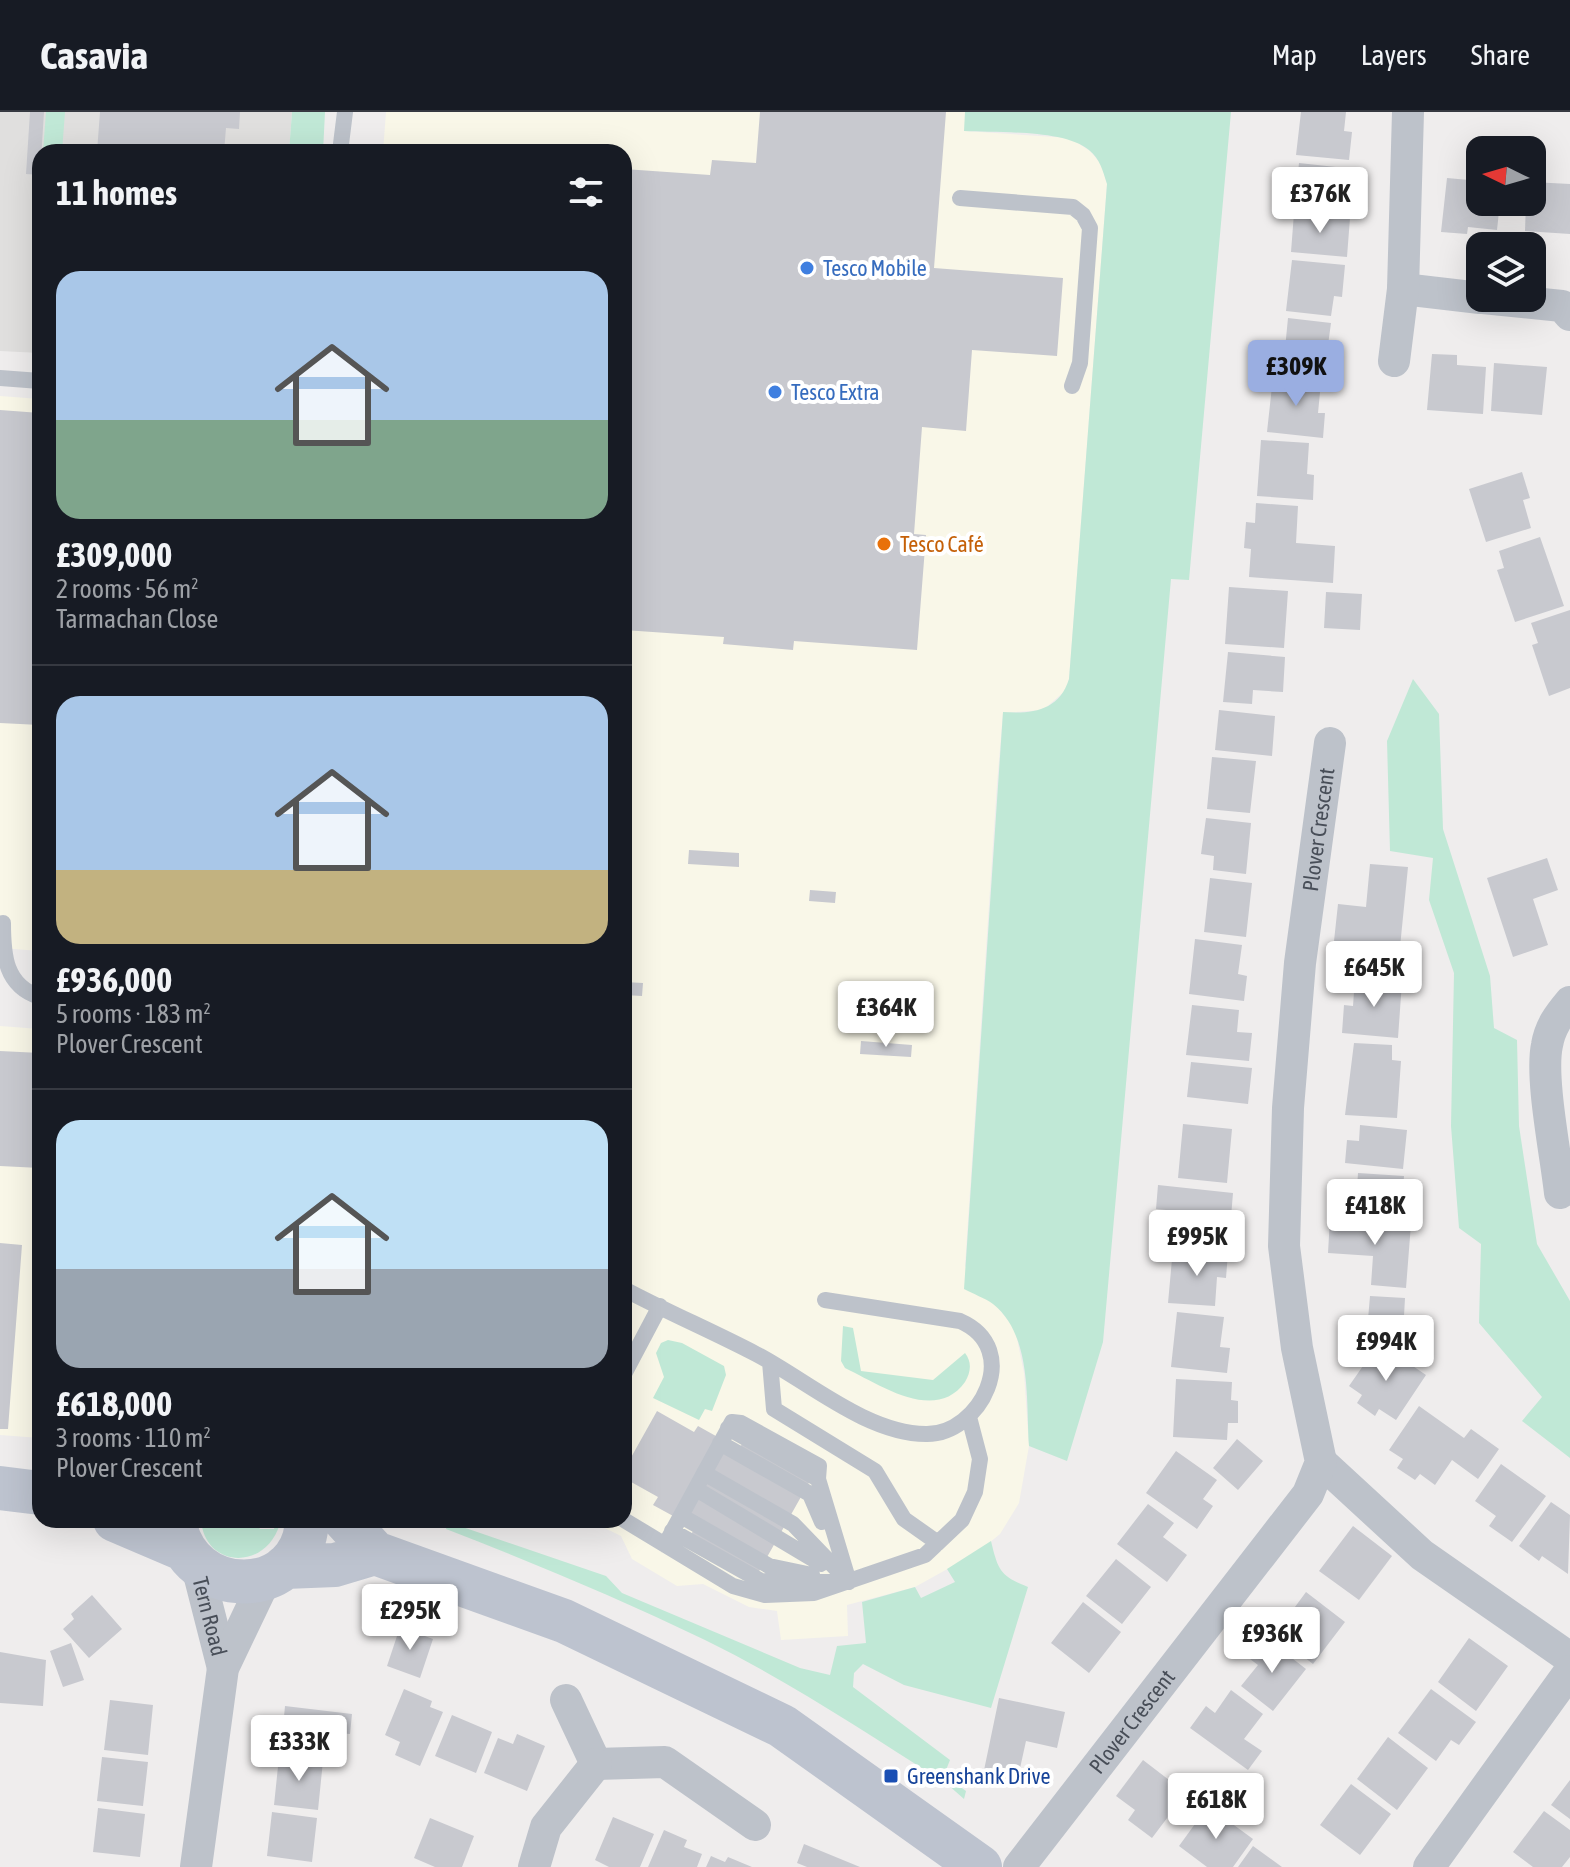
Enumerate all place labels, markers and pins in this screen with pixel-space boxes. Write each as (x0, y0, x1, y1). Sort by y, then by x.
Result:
pin: £376K (1264, 167, 1376, 235)
place label: Tesco Mobile (823, 255, 927, 281)
marker: Tesco Mobile (798, 259, 816, 277)
pin: £309K (1240, 340, 1352, 408)
place label: Tesco Extra (791, 379, 879, 405)
marker: Tesco Extra (766, 383, 784, 401)
place label: Tesco Café (900, 531, 984, 557)
marker: Tesco Café (875, 535, 893, 553)
pin: £645K (1318, 941, 1430, 1009)
pin: £364K (830, 981, 942, 1049)
pin: £418K (1319, 1179, 1431, 1247)
pin: £995K (1141, 1210, 1253, 1278)
pin: £994K (1330, 1315, 1442, 1383)
pin: £295K (354, 1584, 466, 1652)
pin: £936K (1216, 1607, 1328, 1675)
pin: £333K (243, 1715, 355, 1783)
place label: Greenshank Drive (907, 1763, 1050, 1789)
marker: Greenshank Drive (882, 1767, 900, 1785)
pin: £618K (1160, 1773, 1272, 1841)

